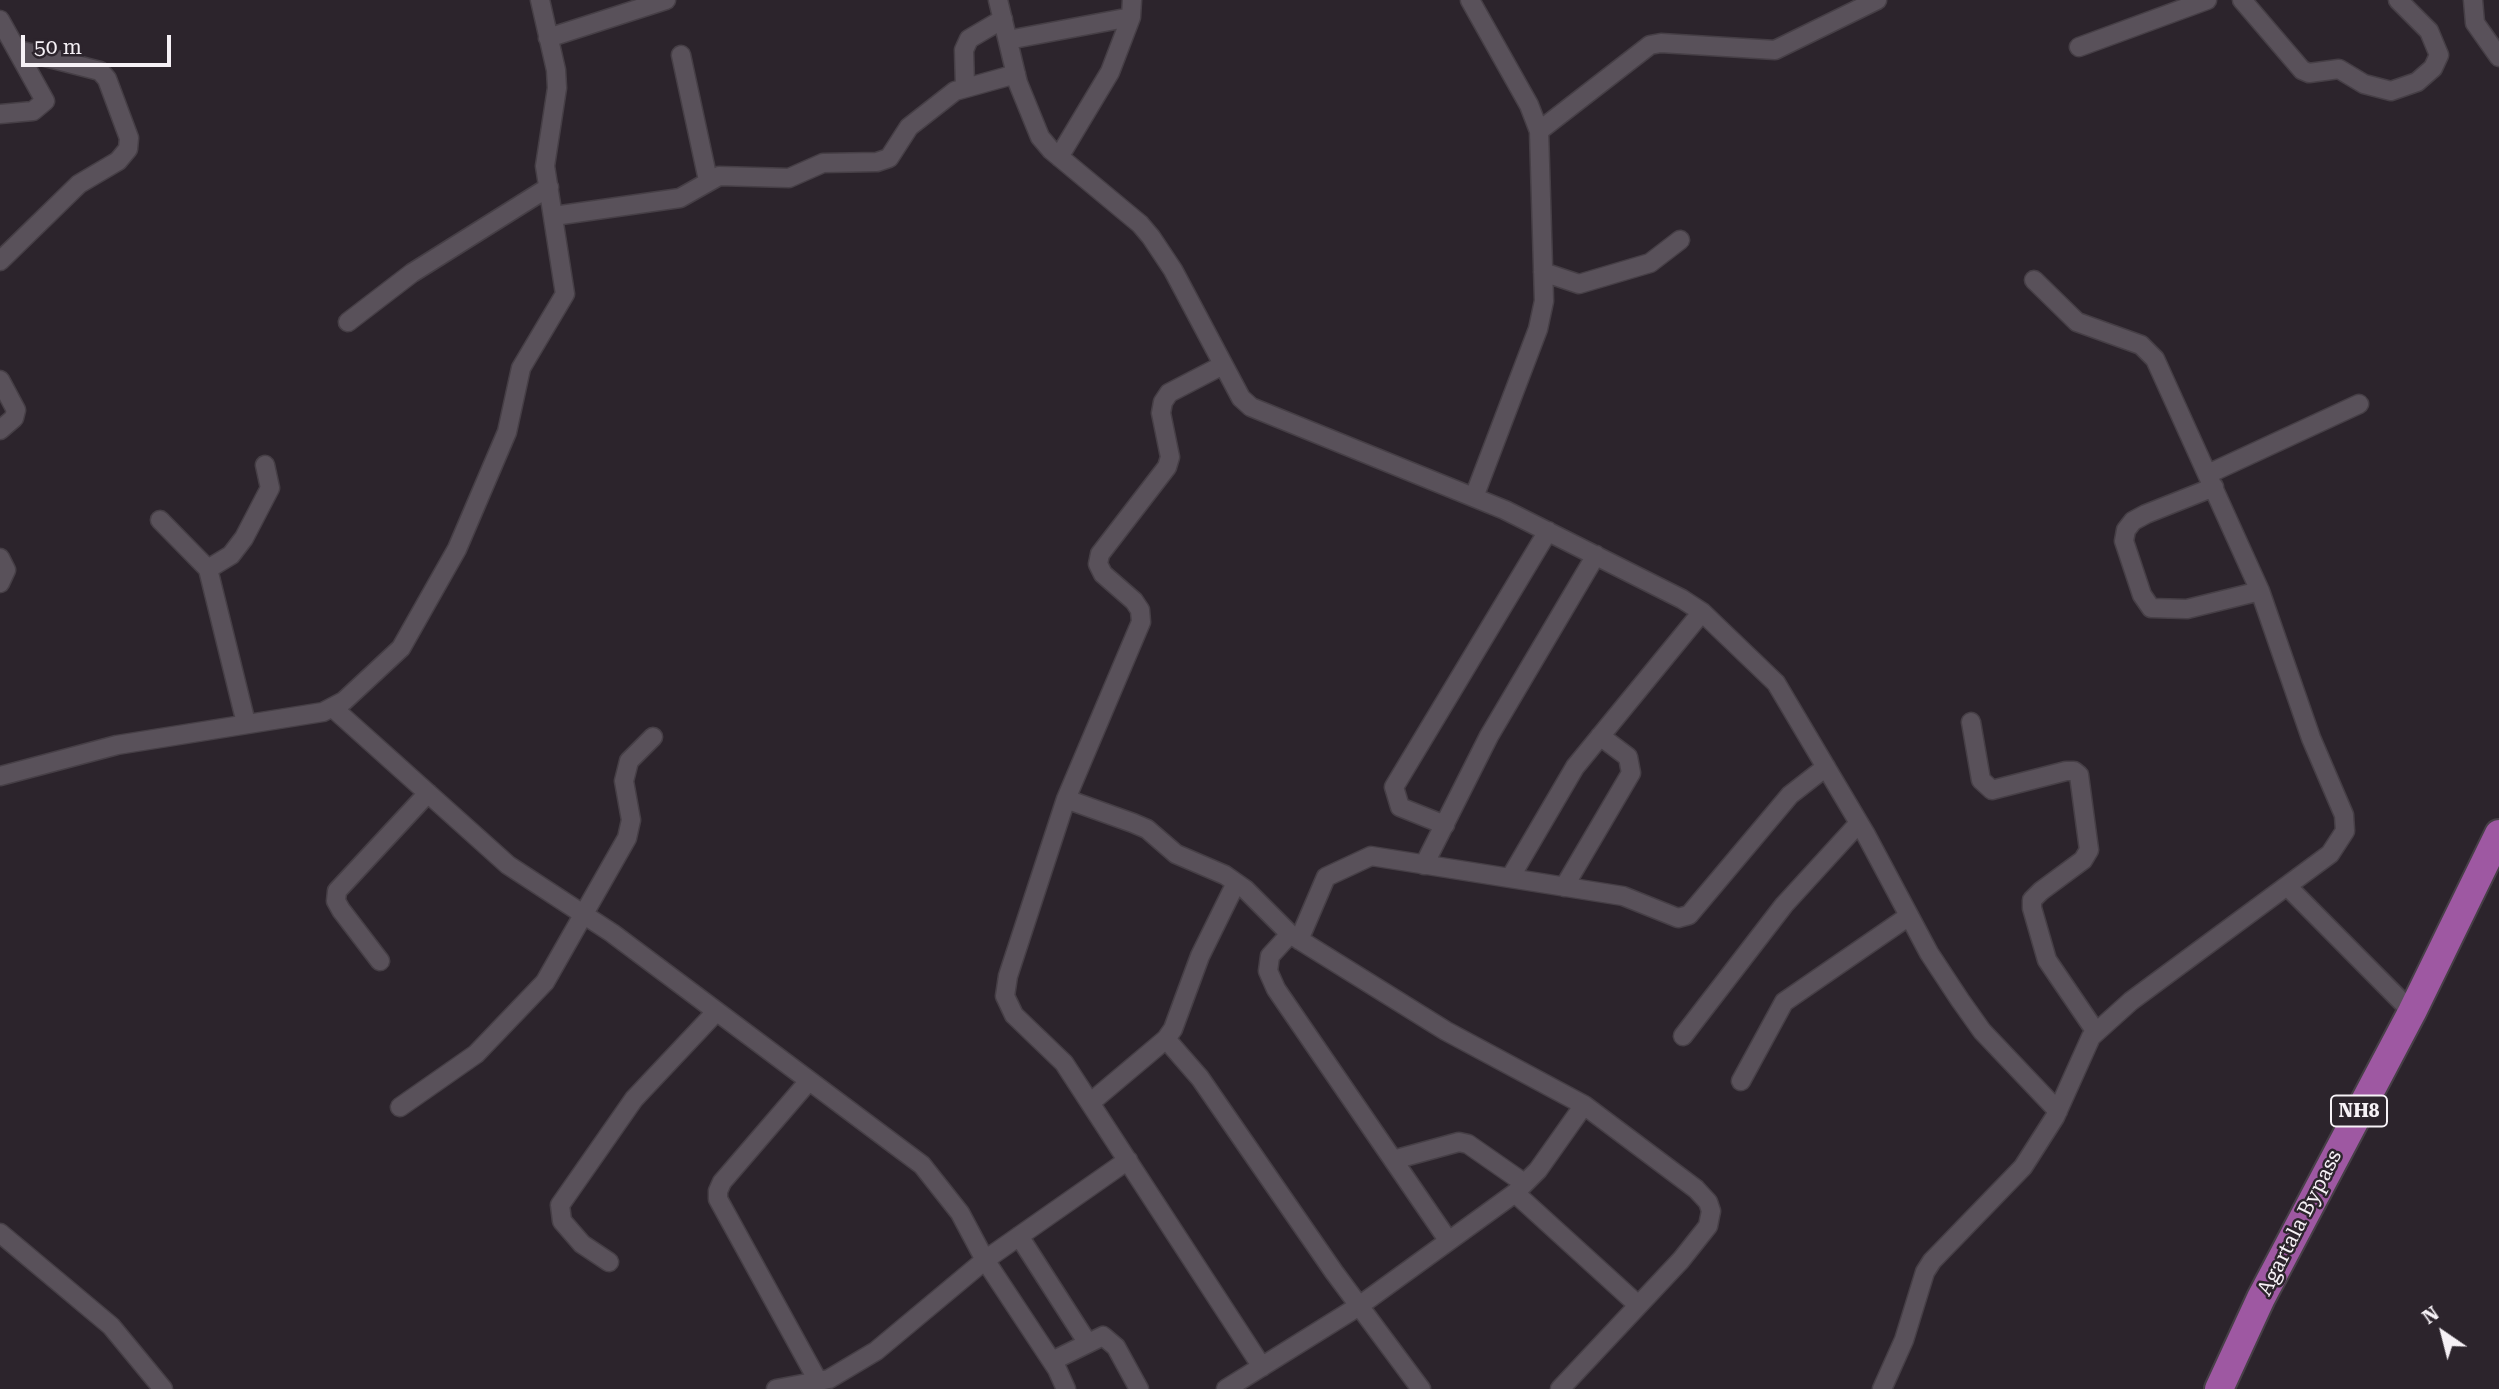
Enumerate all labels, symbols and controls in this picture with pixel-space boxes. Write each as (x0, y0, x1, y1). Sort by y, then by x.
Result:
scale bar (24, 21, 175, 65)
text: 50 m (34, 35, 82, 59)
road number: NH8 (2331, 1096, 2387, 1126)
street label: Agartala Bypass (2252, 1146, 2348, 1300)
north arrow (2408, 1298, 2478, 1368)
text: N (2418, 1302, 2443, 1329)

